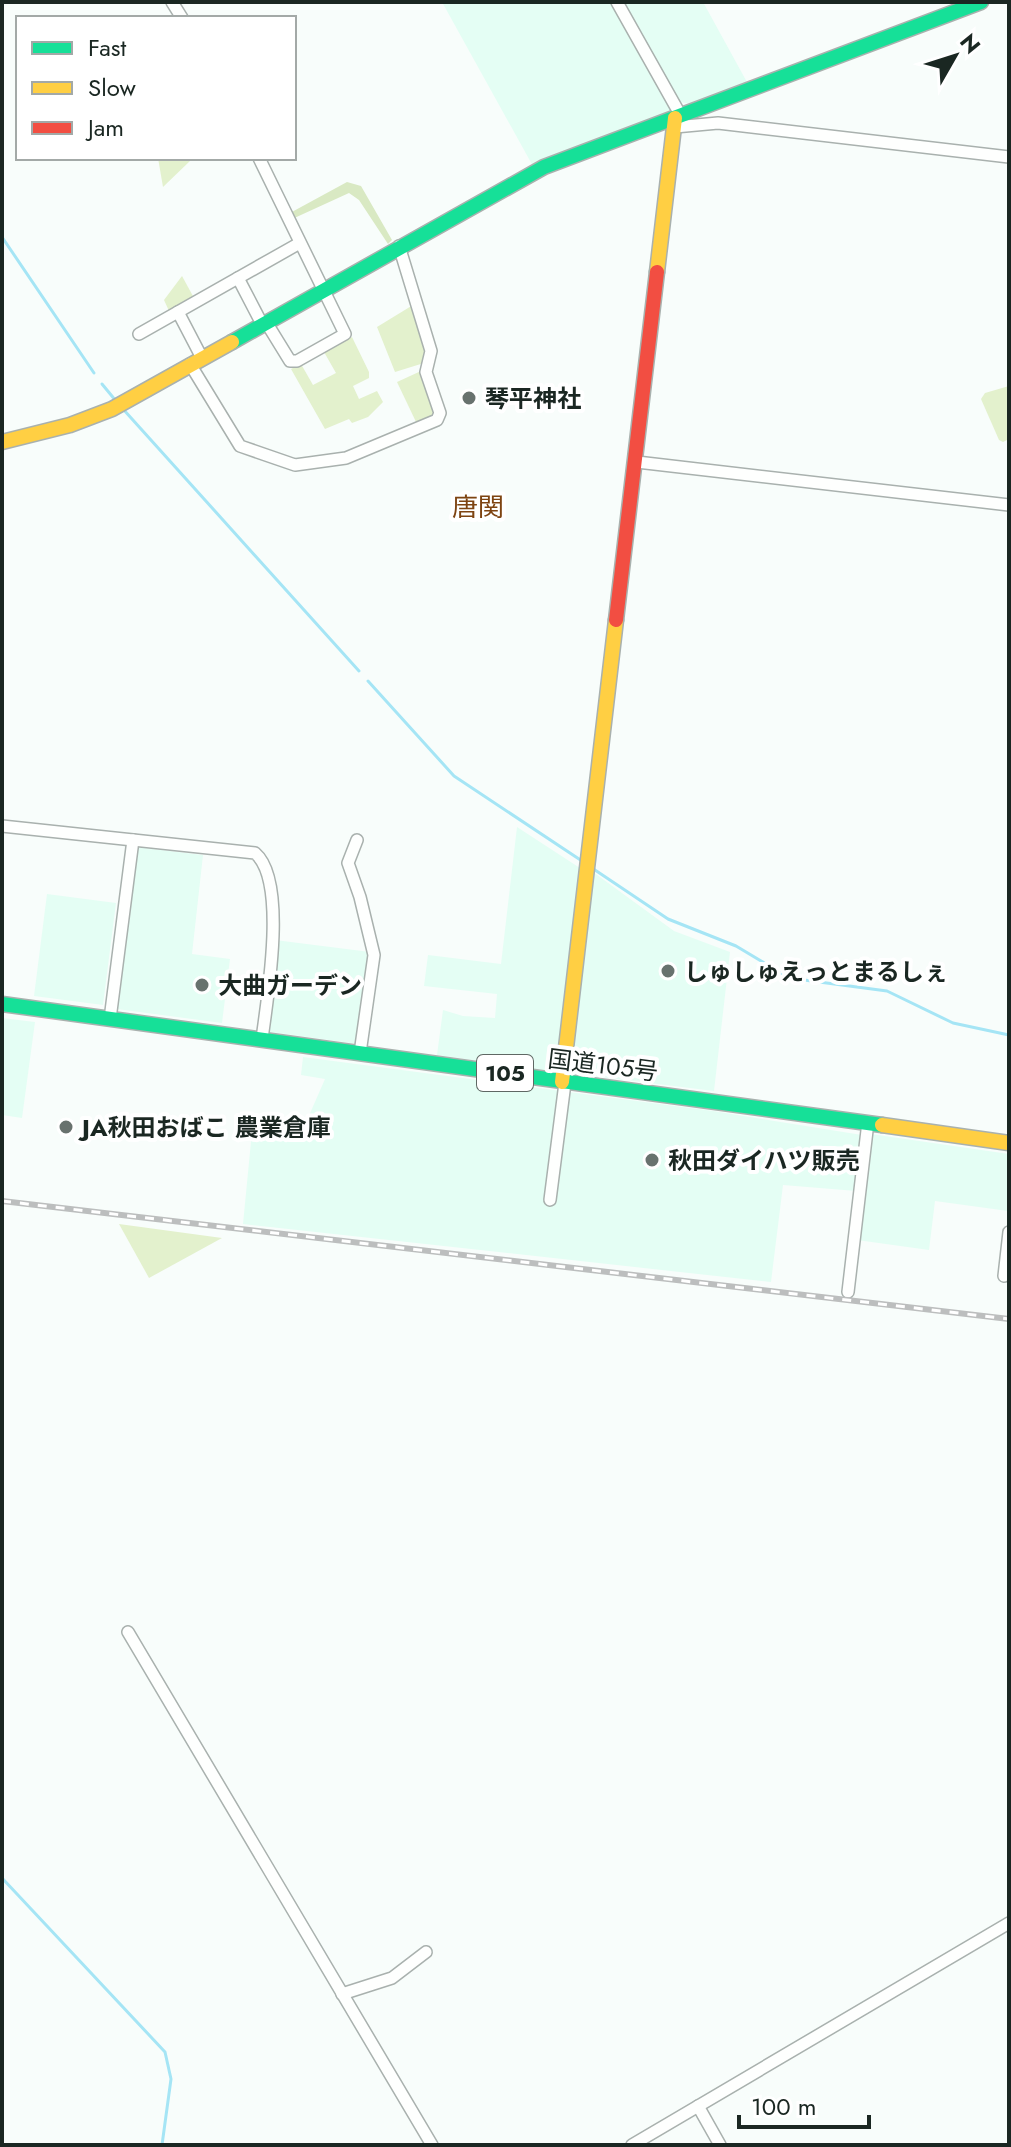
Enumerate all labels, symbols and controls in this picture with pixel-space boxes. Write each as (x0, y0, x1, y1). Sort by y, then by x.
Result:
legend (16, 16, 296, 160)
north arrow (915, 16, 995, 96)
text: N (953, 27, 988, 60)
text: Fast (88, 30, 126, 65)
text: Slow (88, 70, 136, 105)
text: Jam (85, 110, 124, 145)
place label: 琴平神社 (485, 381, 581, 416)
marker: 琴平神社 (460, 389, 478, 407)
district label: 唐関 (452, 488, 504, 526)
place label: しゅしゅえっとまるしぇ (684, 954, 948, 989)
marker: しゅしゅえっとまるしぇ (659, 962, 677, 980)
place label: 大曲ガーデン (218, 968, 362, 1003)
marker: 大曲ガーデン (193, 976, 211, 994)
street label: 国道105号 (546, 1041, 660, 1089)
road number: 105 (477, 1055, 533, 1091)
place label: JA秋田おばこ 農業倉庫 (78, 1110, 331, 1145)
marker: JA秋田おばこ 農業倉庫 (57, 1118, 75, 1136)
place label: 秋田ダイハツ販売 (668, 1143, 860, 1178)
marker: 秋田ダイハツ販売 (643, 1151, 661, 1169)
scale bar (739, 2079, 869, 2129)
text: 100 m (751, 2089, 817, 2124)

